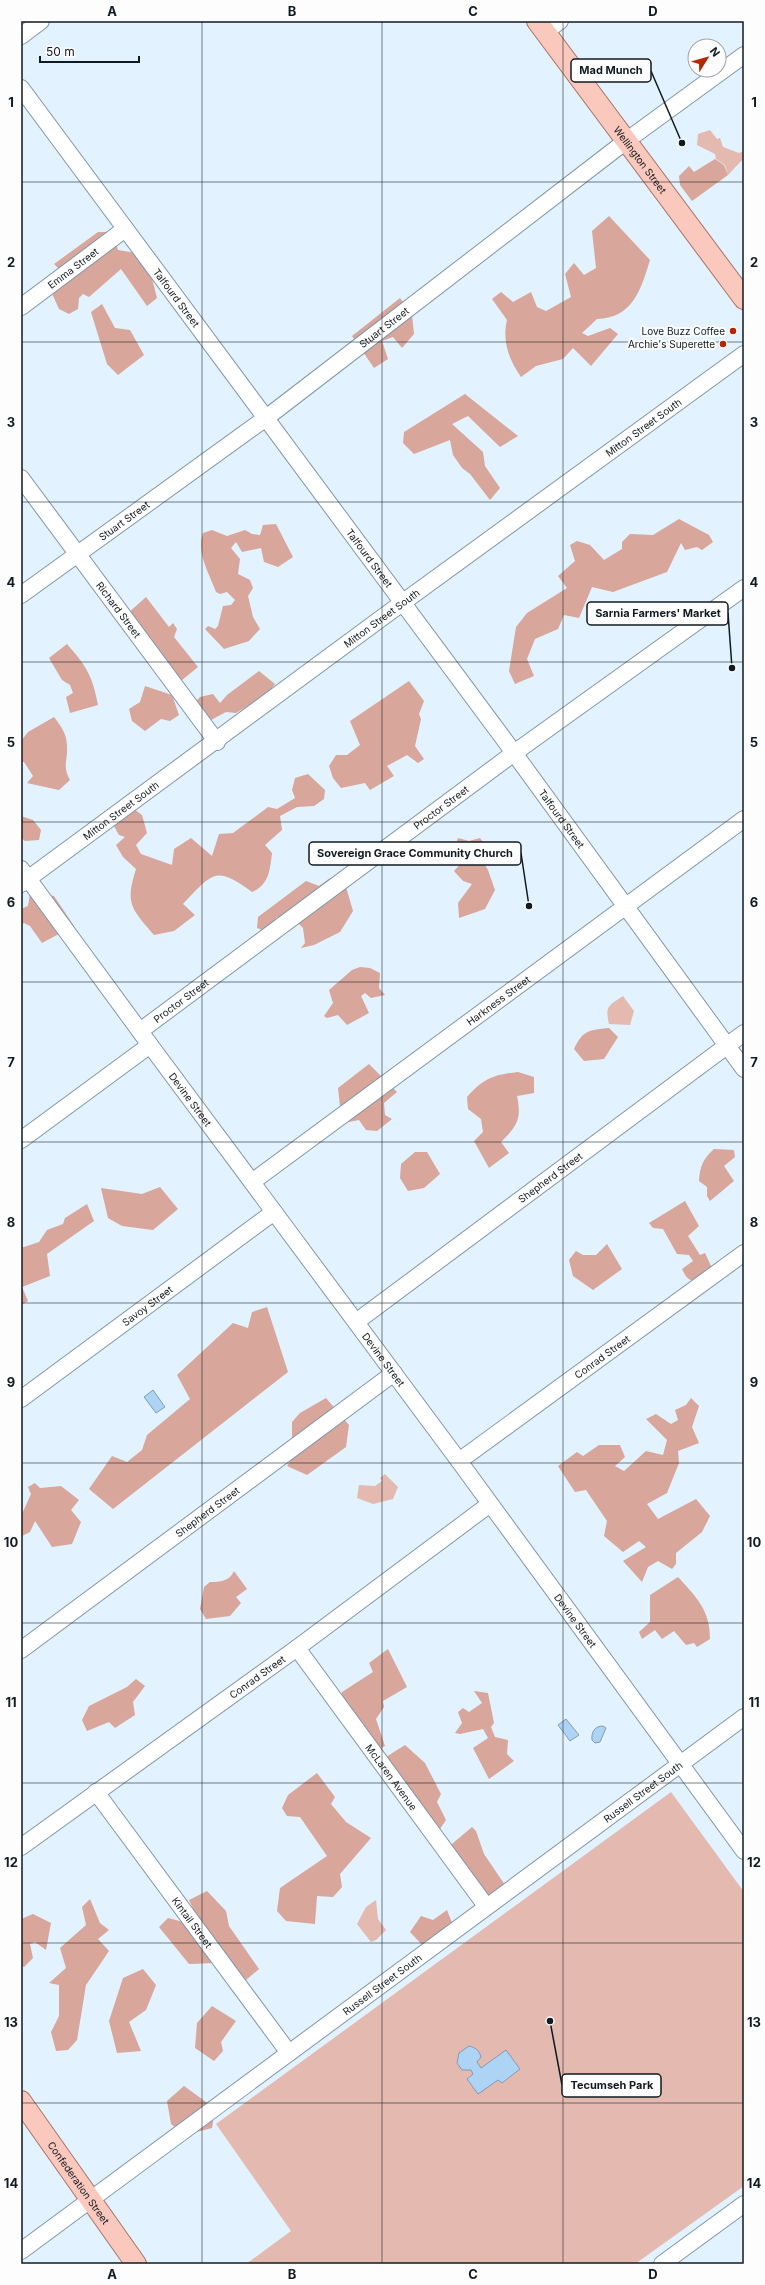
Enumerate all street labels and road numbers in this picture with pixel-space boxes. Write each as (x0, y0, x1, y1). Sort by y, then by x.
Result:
street label: Wellington Street (611, 124, 670, 196)
street label: Emma Street (45, 245, 101, 291)
street label: Talfourd Street (151, 266, 203, 330)
street label: Stuart Street (357, 304, 412, 350)
street label: Mitton Street South (603, 396, 684, 459)
street label: Stuart Street (96, 498, 152, 543)
street label: Talfourd Street (344, 526, 396, 590)
street label: Richard Street (94, 579, 144, 641)
street label: Mitton Street South (341, 586, 422, 650)
street label: Mitton Street South (81, 778, 161, 842)
street label: Proctor Street (411, 782, 472, 832)
street label: Talfourd Street (536, 787, 588, 851)
street label: Harkness Street (464, 973, 533, 1028)
street label: Proctor Street (151, 976, 211, 1025)
street label: Devine Street (167, 1070, 215, 1129)
street label: Shepherd Street (516, 1149, 585, 1205)
street label: Savoy Street (120, 1283, 175, 1328)
street label: Devine Street (360, 1330, 408, 1389)
street label: Conrad Street (572, 1332, 633, 1381)
street label: Shepherd Street (173, 1484, 242, 1539)
street label: Devine Street (552, 1591, 600, 1650)
street label: Conrad Street (227, 1652, 288, 1701)
street label: McLaren Avenue (363, 1741, 420, 1813)
street label: Russell Street South (601, 1759, 685, 1825)
street label: Kintail Street (170, 1895, 215, 1951)
street label: Russell Street South (340, 1951, 424, 2017)
street label: Confederation Street (45, 2139, 112, 2227)

